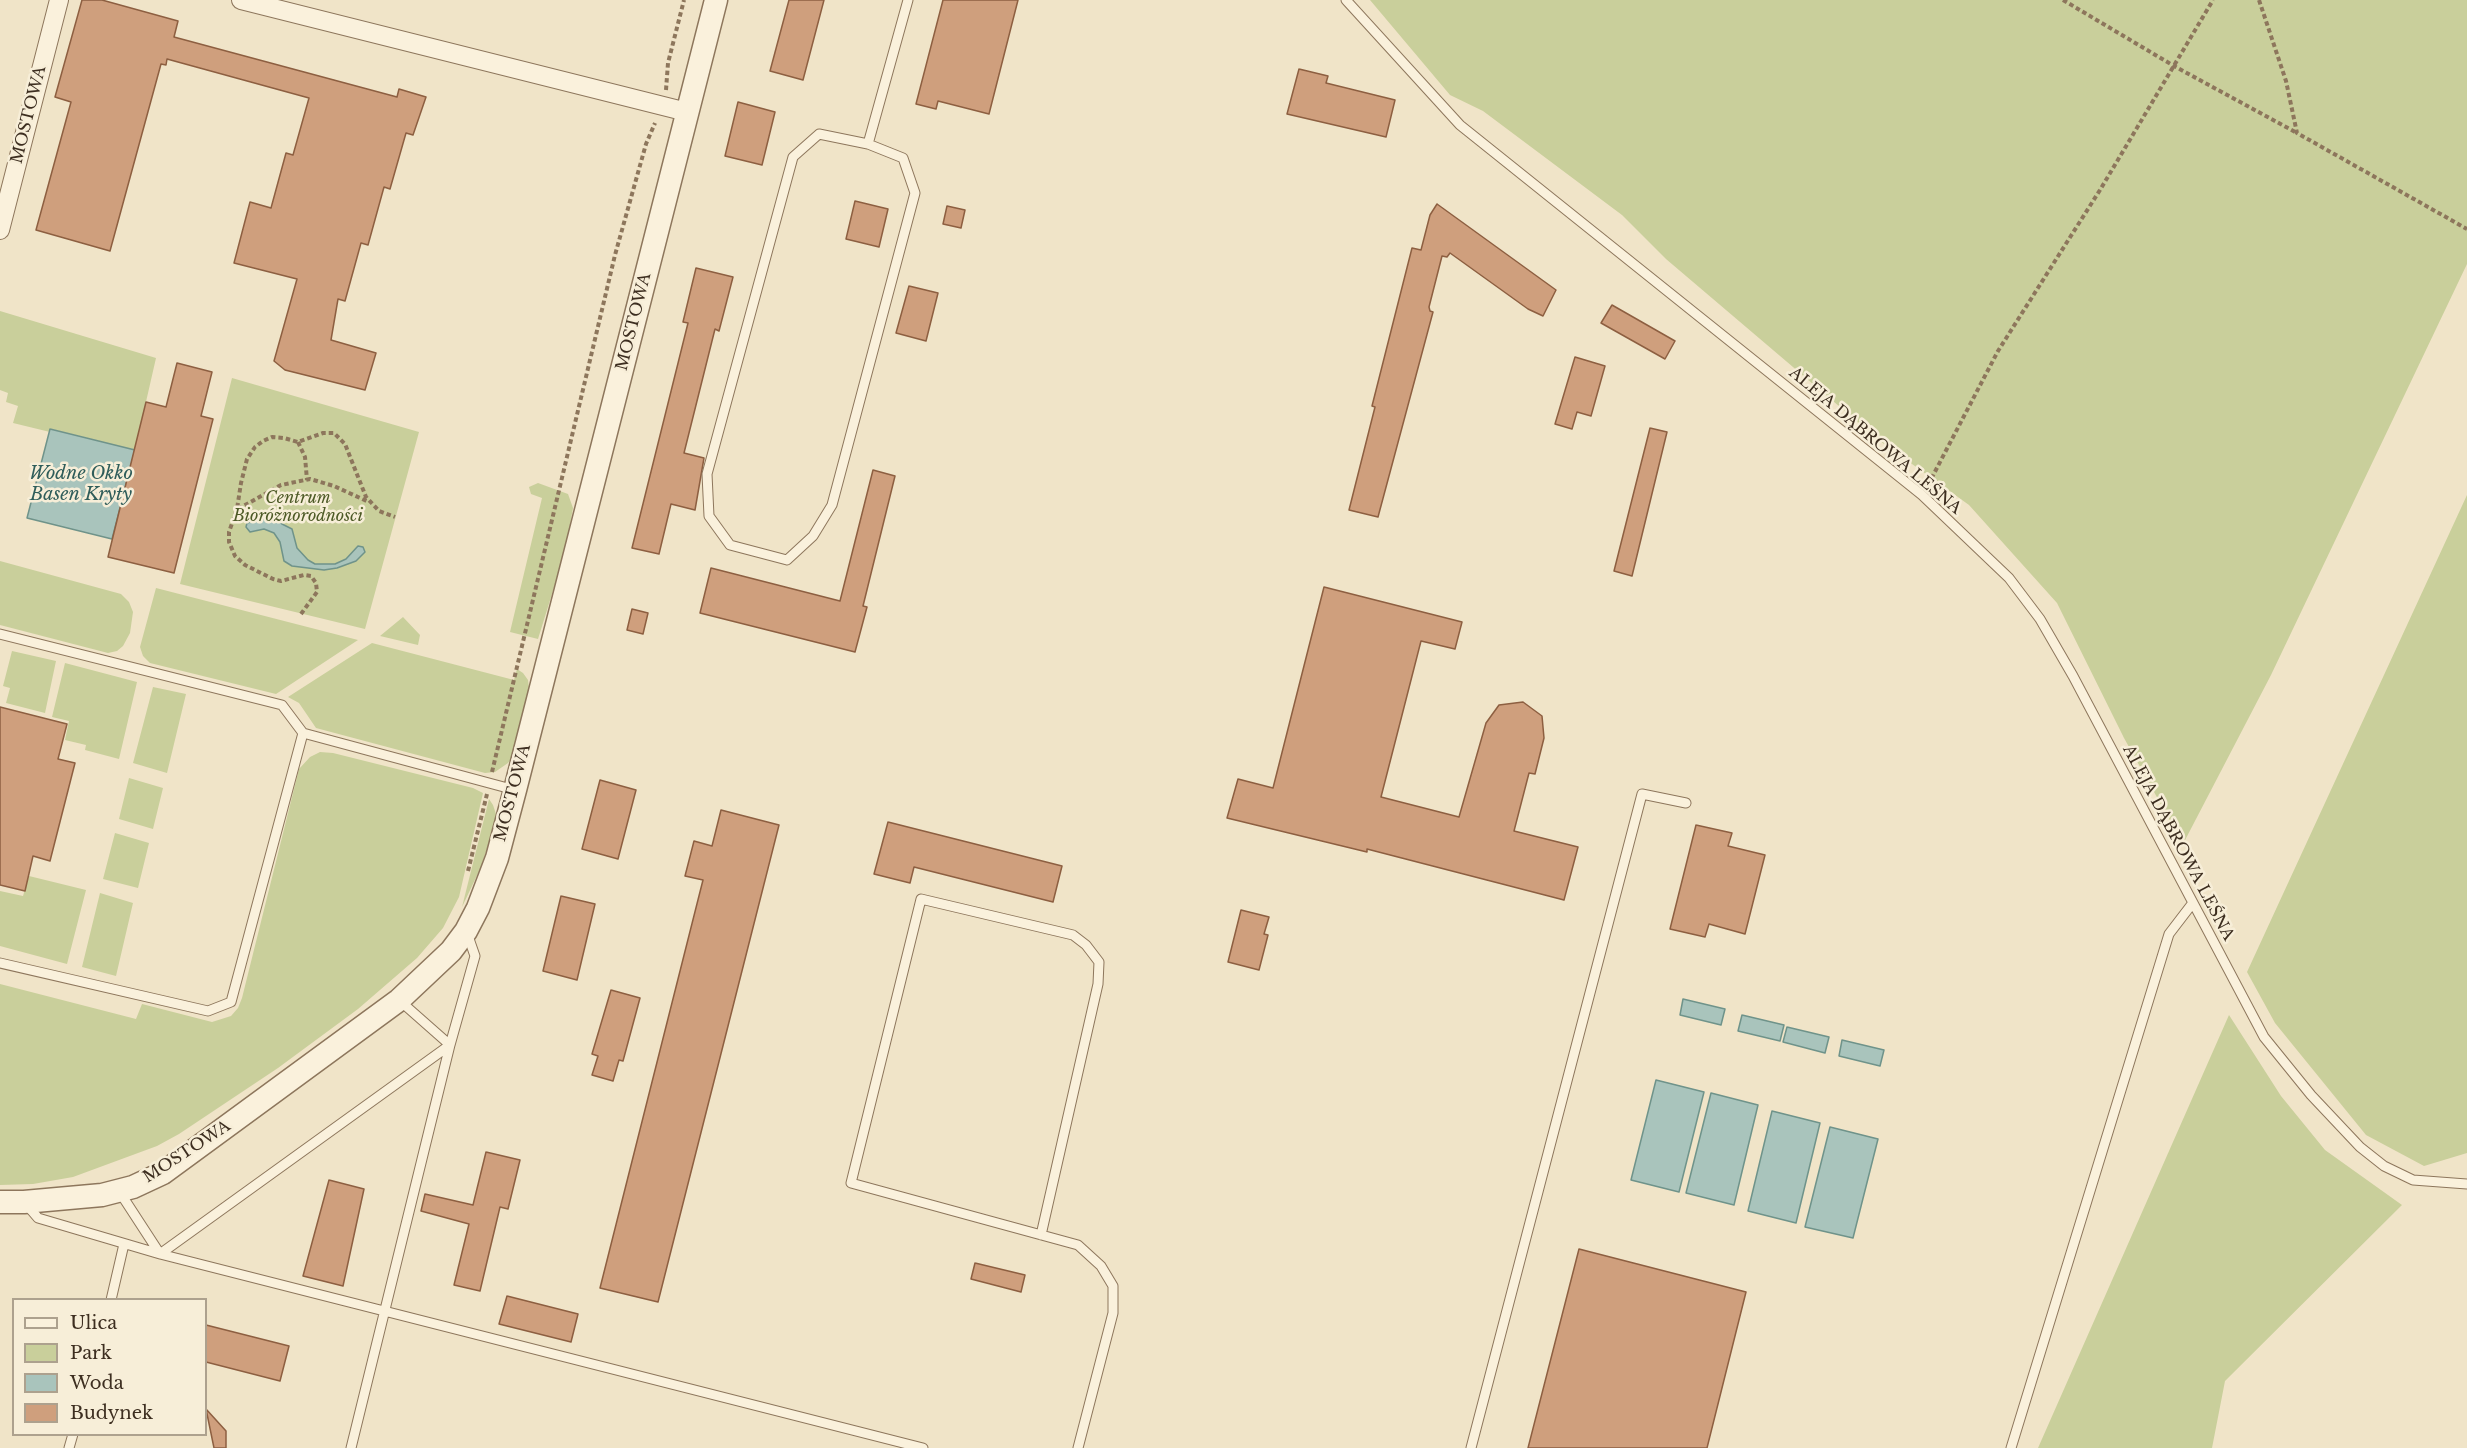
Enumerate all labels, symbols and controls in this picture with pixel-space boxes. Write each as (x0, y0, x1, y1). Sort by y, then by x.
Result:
street label: MOSTOWA (8, 64, 50, 166)
street label: MOSTOWA (613, 271, 655, 373)
street label: ALEJA DĄBROWA LEŚNA (1785, 363, 1965, 519)
water label: Wodne Okko Basen Kryty (29, 463, 133, 506)
park label: Centrum Bioróżnorodności (233, 488, 363, 526)
street label: MOSTOWA (491, 742, 535, 844)
street label: ALEJA DĄBROWA LEŚNA (2118, 742, 2238, 944)
street label: MOSTOWA (140, 1117, 234, 1187)
legend (12, 1298, 207, 1436)
text: Ulica (70, 1312, 117, 1334)
text: Park (70, 1342, 112, 1364)
text: Woda (70, 1372, 124, 1394)
text: Budynek (70, 1402, 153, 1424)

